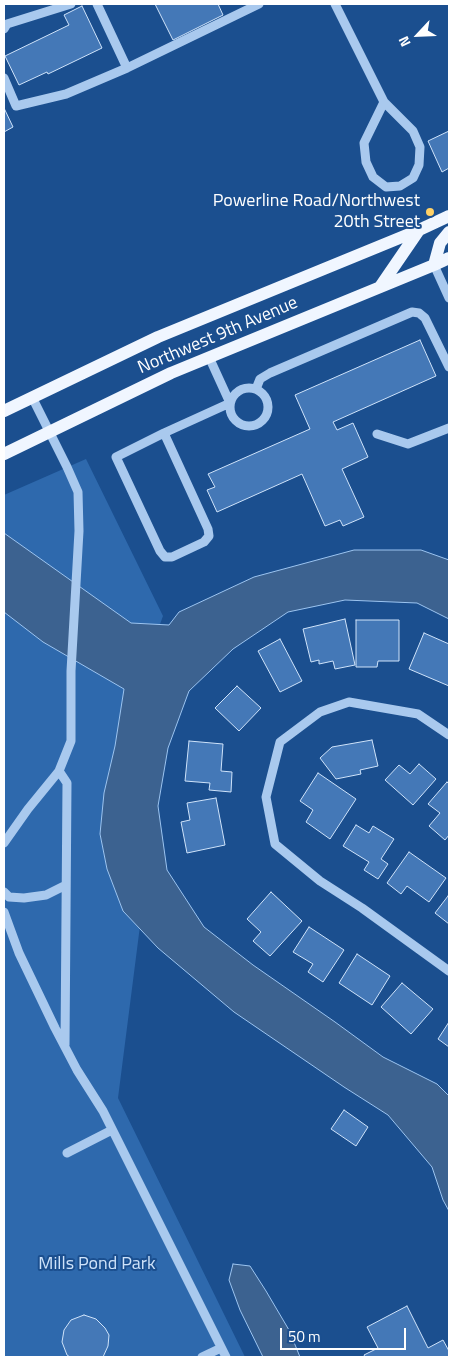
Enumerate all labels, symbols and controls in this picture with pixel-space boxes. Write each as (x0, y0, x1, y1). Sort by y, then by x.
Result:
north arrow (393, 10, 443, 60)
text: N (392, 33, 416, 50)
place label: Powerline Road/Northwest 20th Street (213, 191, 420, 233)
marker: Powerline Road/Northwest 20th Street (424, 206, 436, 218)
street label: Northwest 9th Avenue (135, 293, 301, 379)
park label: Mills Pond Park (38, 1254, 156, 1276)
scale bar (283, 1318, 409, 1350)
text: 50 m (288, 1325, 321, 1348)

